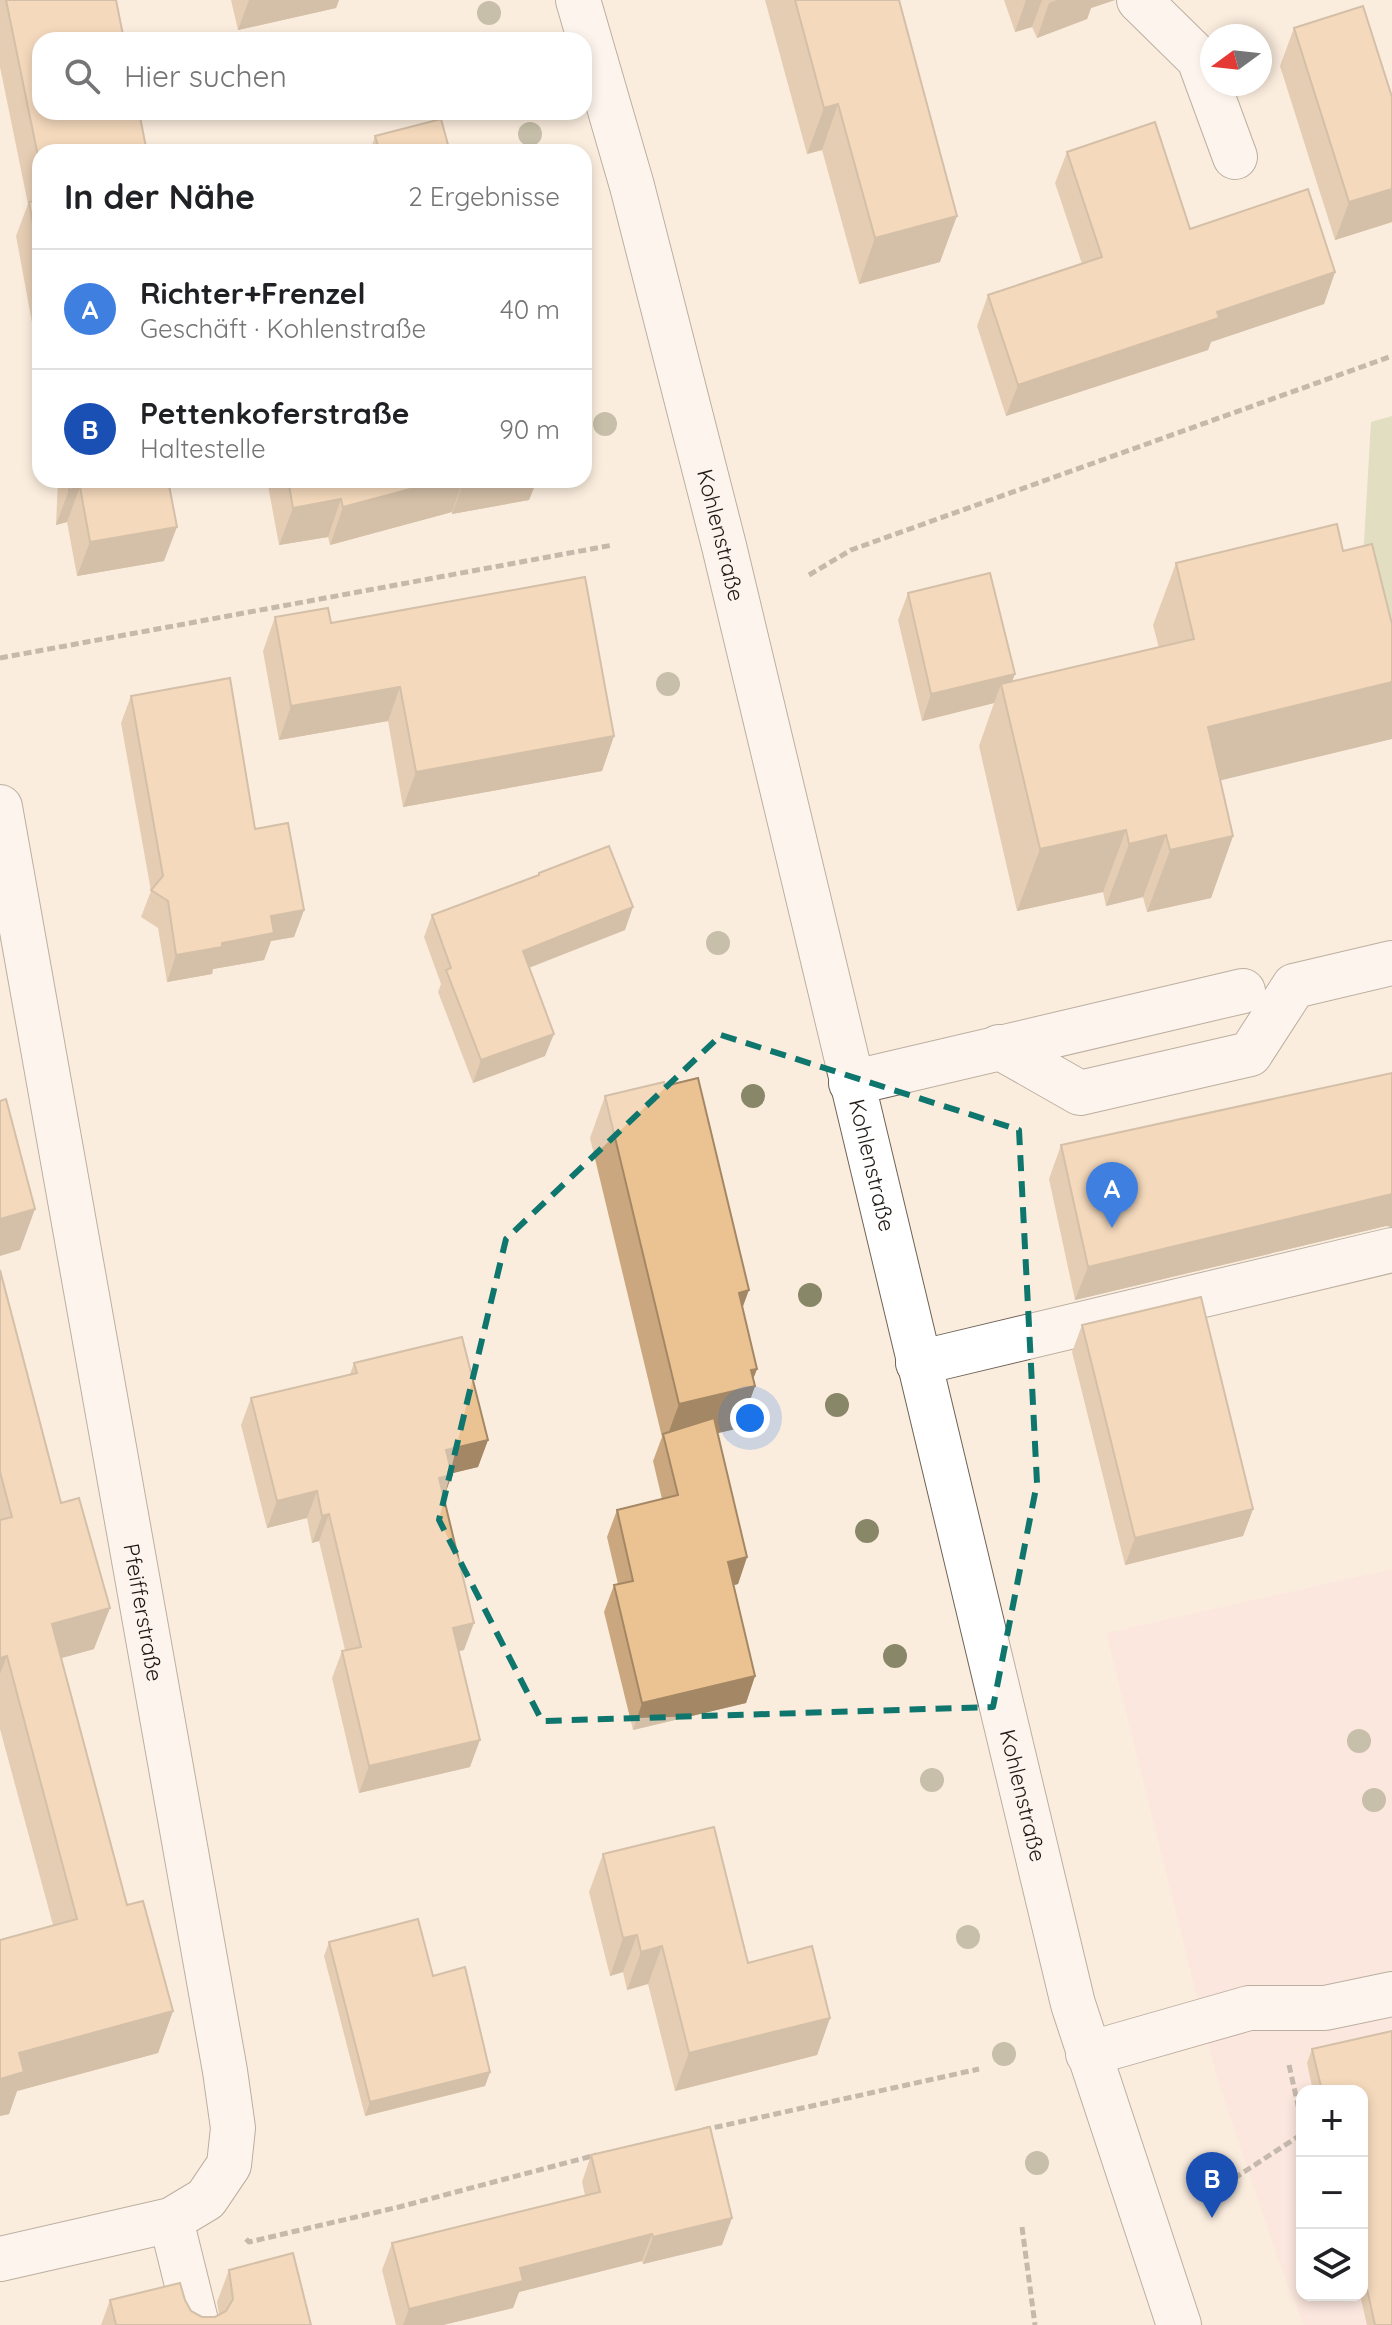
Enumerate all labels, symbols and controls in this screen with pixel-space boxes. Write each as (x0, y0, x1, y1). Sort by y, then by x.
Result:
north arrow (1200, 24, 1272, 96)
search box (32, 32, 592, 120)
icon: search (60, 54, 104, 98)
text: Hier suchen (124, 57, 287, 95)
text: In der Nähe (64, 175, 255, 218)
text: 2 Ergebnisse (408, 180, 560, 213)
text: Richter+Frenzel (140, 274, 366, 312)
text: A (82, 293, 98, 326)
text: 40 m (500, 293, 560, 326)
text: Geschäft · Kohlenstraße (140, 312, 426, 345)
text: Pettenkoferstraße (140, 394, 409, 432)
text: B (81, 413, 99, 446)
text: 90 m (499, 413, 560, 446)
text: Haltestelle (140, 432, 266, 465)
street label: Kohlenstraße (691, 466, 751, 604)
street label: Kohlenstraße (843, 1096, 902, 1234)
pin: A (1086, 1162, 1138, 1228)
your location (730, 1398, 770, 1438)
street label: Pfeifferstraße (117, 1541, 169, 1683)
street label: Kohlenstraße (994, 1726, 1052, 1865)
map controls (1296, 2085, 1368, 2301)
button: + (1296, 2085, 1368, 2157)
pin: B (1186, 2152, 1238, 2218)
button: − (1296, 2157, 1368, 2229)
button: layers (1296, 2229, 1368, 2301)

